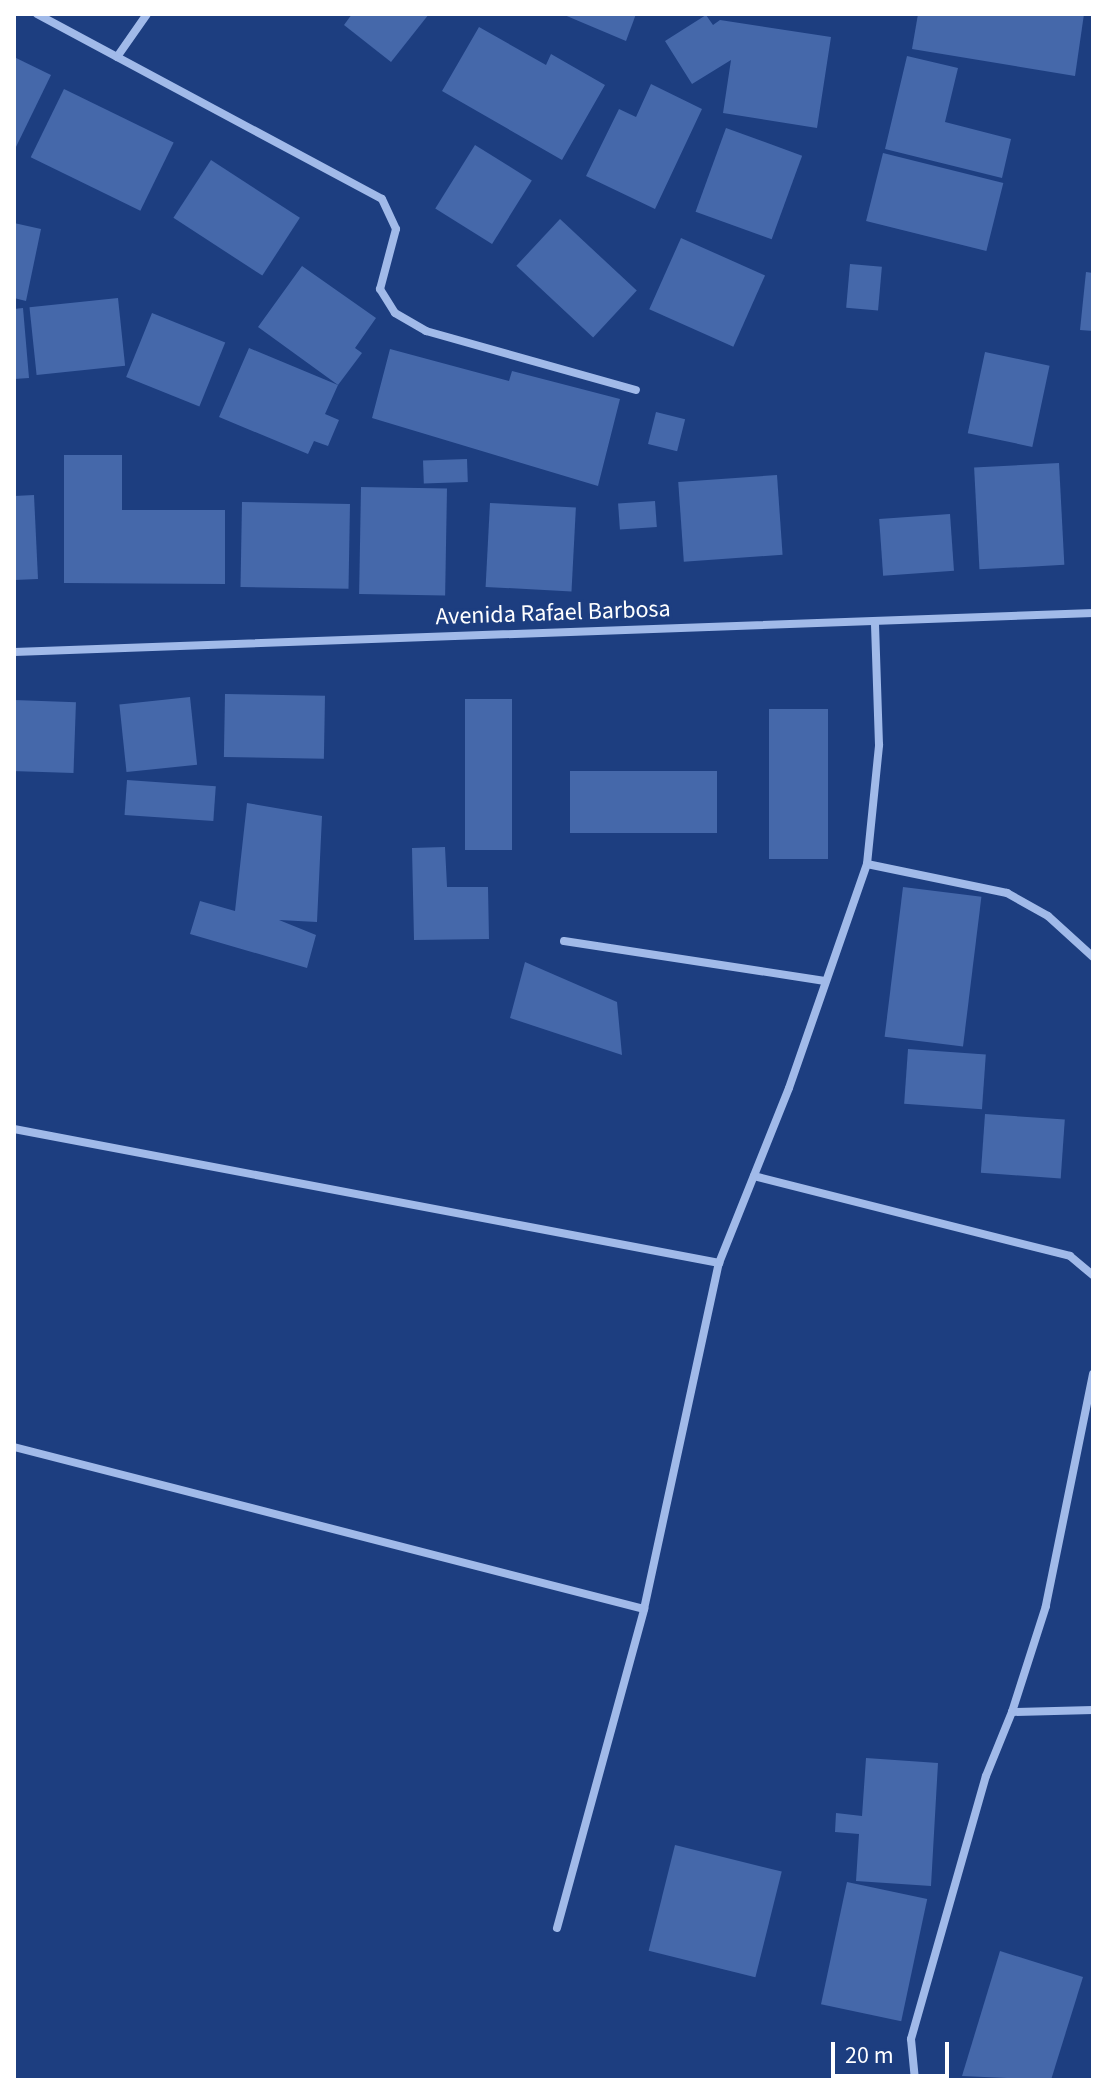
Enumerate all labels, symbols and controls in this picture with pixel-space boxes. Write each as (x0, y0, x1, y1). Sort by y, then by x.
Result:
street label: Avenida Rafael Barbosa (435, 595, 671, 631)
scale bar (835, 2026, 953, 2076)
text: 20 m (845, 2038, 894, 2073)

